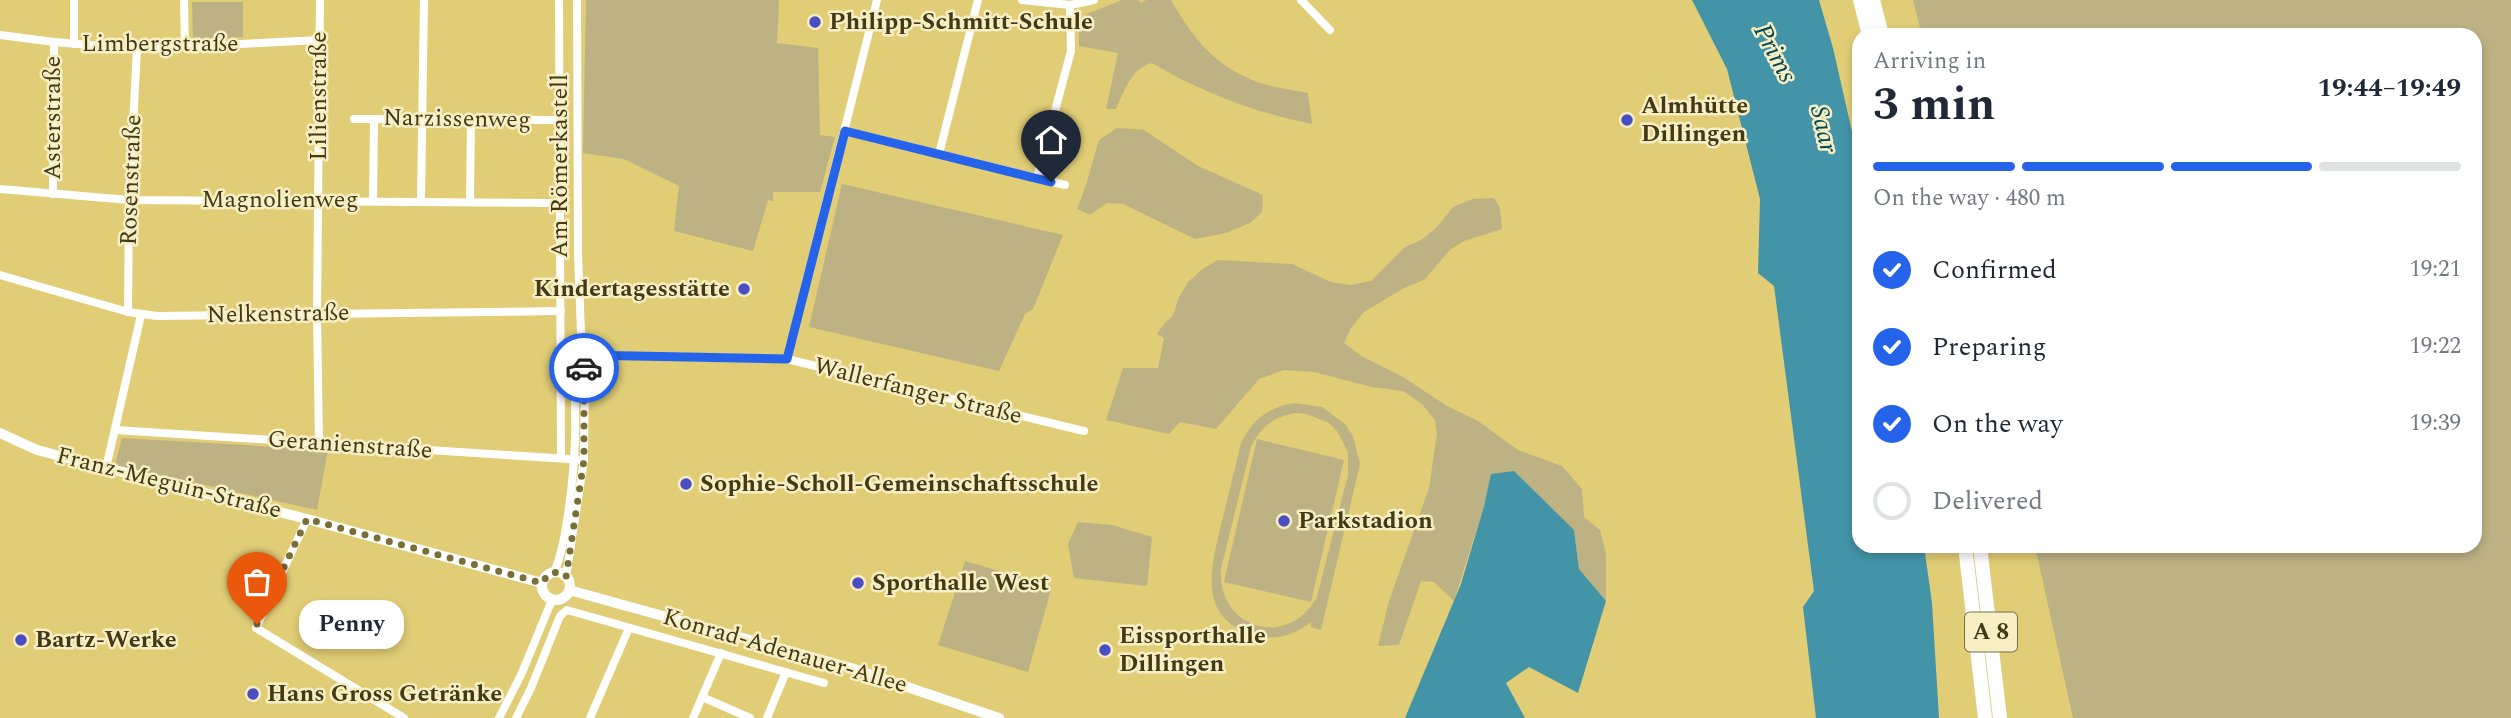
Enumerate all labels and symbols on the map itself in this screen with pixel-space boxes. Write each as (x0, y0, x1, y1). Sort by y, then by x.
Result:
place label: Philipp-Schmitt-Schule (829, 4, 1093, 40)
marker: Philipp-Schmitt-Schule (807, 14, 823, 30)
water label: Prims (1743, 16, 1807, 90)
street label: Limbergstraße (81, 26, 239, 62)
street label: Lilienstraße (301, 31, 337, 161)
street label: Asterstraße (35, 56, 71, 180)
street label: Am Römerkastell (542, 74, 578, 258)
place label: Almhütte Dillingen (1641, 88, 1748, 152)
street label: Narzissenweg (383, 100, 531, 138)
water label: Saar (1799, 101, 1849, 158)
pin (1021, 110, 1081, 182)
marker: Almhütte Dillingen (1619, 112, 1635, 128)
street label: Rosenstraße (111, 114, 151, 246)
street label: Magnolienweg (201, 182, 359, 218)
place label: Kindertagesstätte (534, 271, 730, 307)
marker: Kindertagesstätte (736, 281, 752, 297)
street label: Nelkenstraße (206, 295, 350, 333)
courier (549, 333, 619, 403)
street label: Wallerfanger Straße (810, 348, 1026, 434)
street label: Geranienstraße (266, 421, 434, 469)
street label: Franz-Meguin-Straße (53, 438, 285, 528)
place label: Sophie-Scholl-Gemeinschaftsschule (700, 466, 1098, 502)
marker: Sophie-Scholl-Gemeinschaftsschule (678, 476, 694, 492)
place label: Parkstadion (1298, 503, 1433, 539)
marker: Parkstadion (1276, 513, 1292, 529)
pin (227, 552, 287, 624)
place label: Sporthalle West (872, 565, 1049, 601)
marker: Sporthalle West (850, 575, 866, 591)
street label: Konrad-Adenauer-Allee (659, 599, 911, 703)
callout: Penny (299, 600, 404, 648)
road number: A 8 (1965, 612, 2017, 652)
place label: Eissporthalle Dillingen (1119, 618, 1266, 682)
place label: Bartz-Werke (35, 622, 177, 658)
marker: Bartz-Werke (13, 632, 29, 648)
marker: Eissporthalle Dillingen (1097, 642, 1113, 658)
place label: Hans Gross Getränke (267, 676, 502, 712)
marker: Hans Gross Getränke (245, 686, 261, 702)

